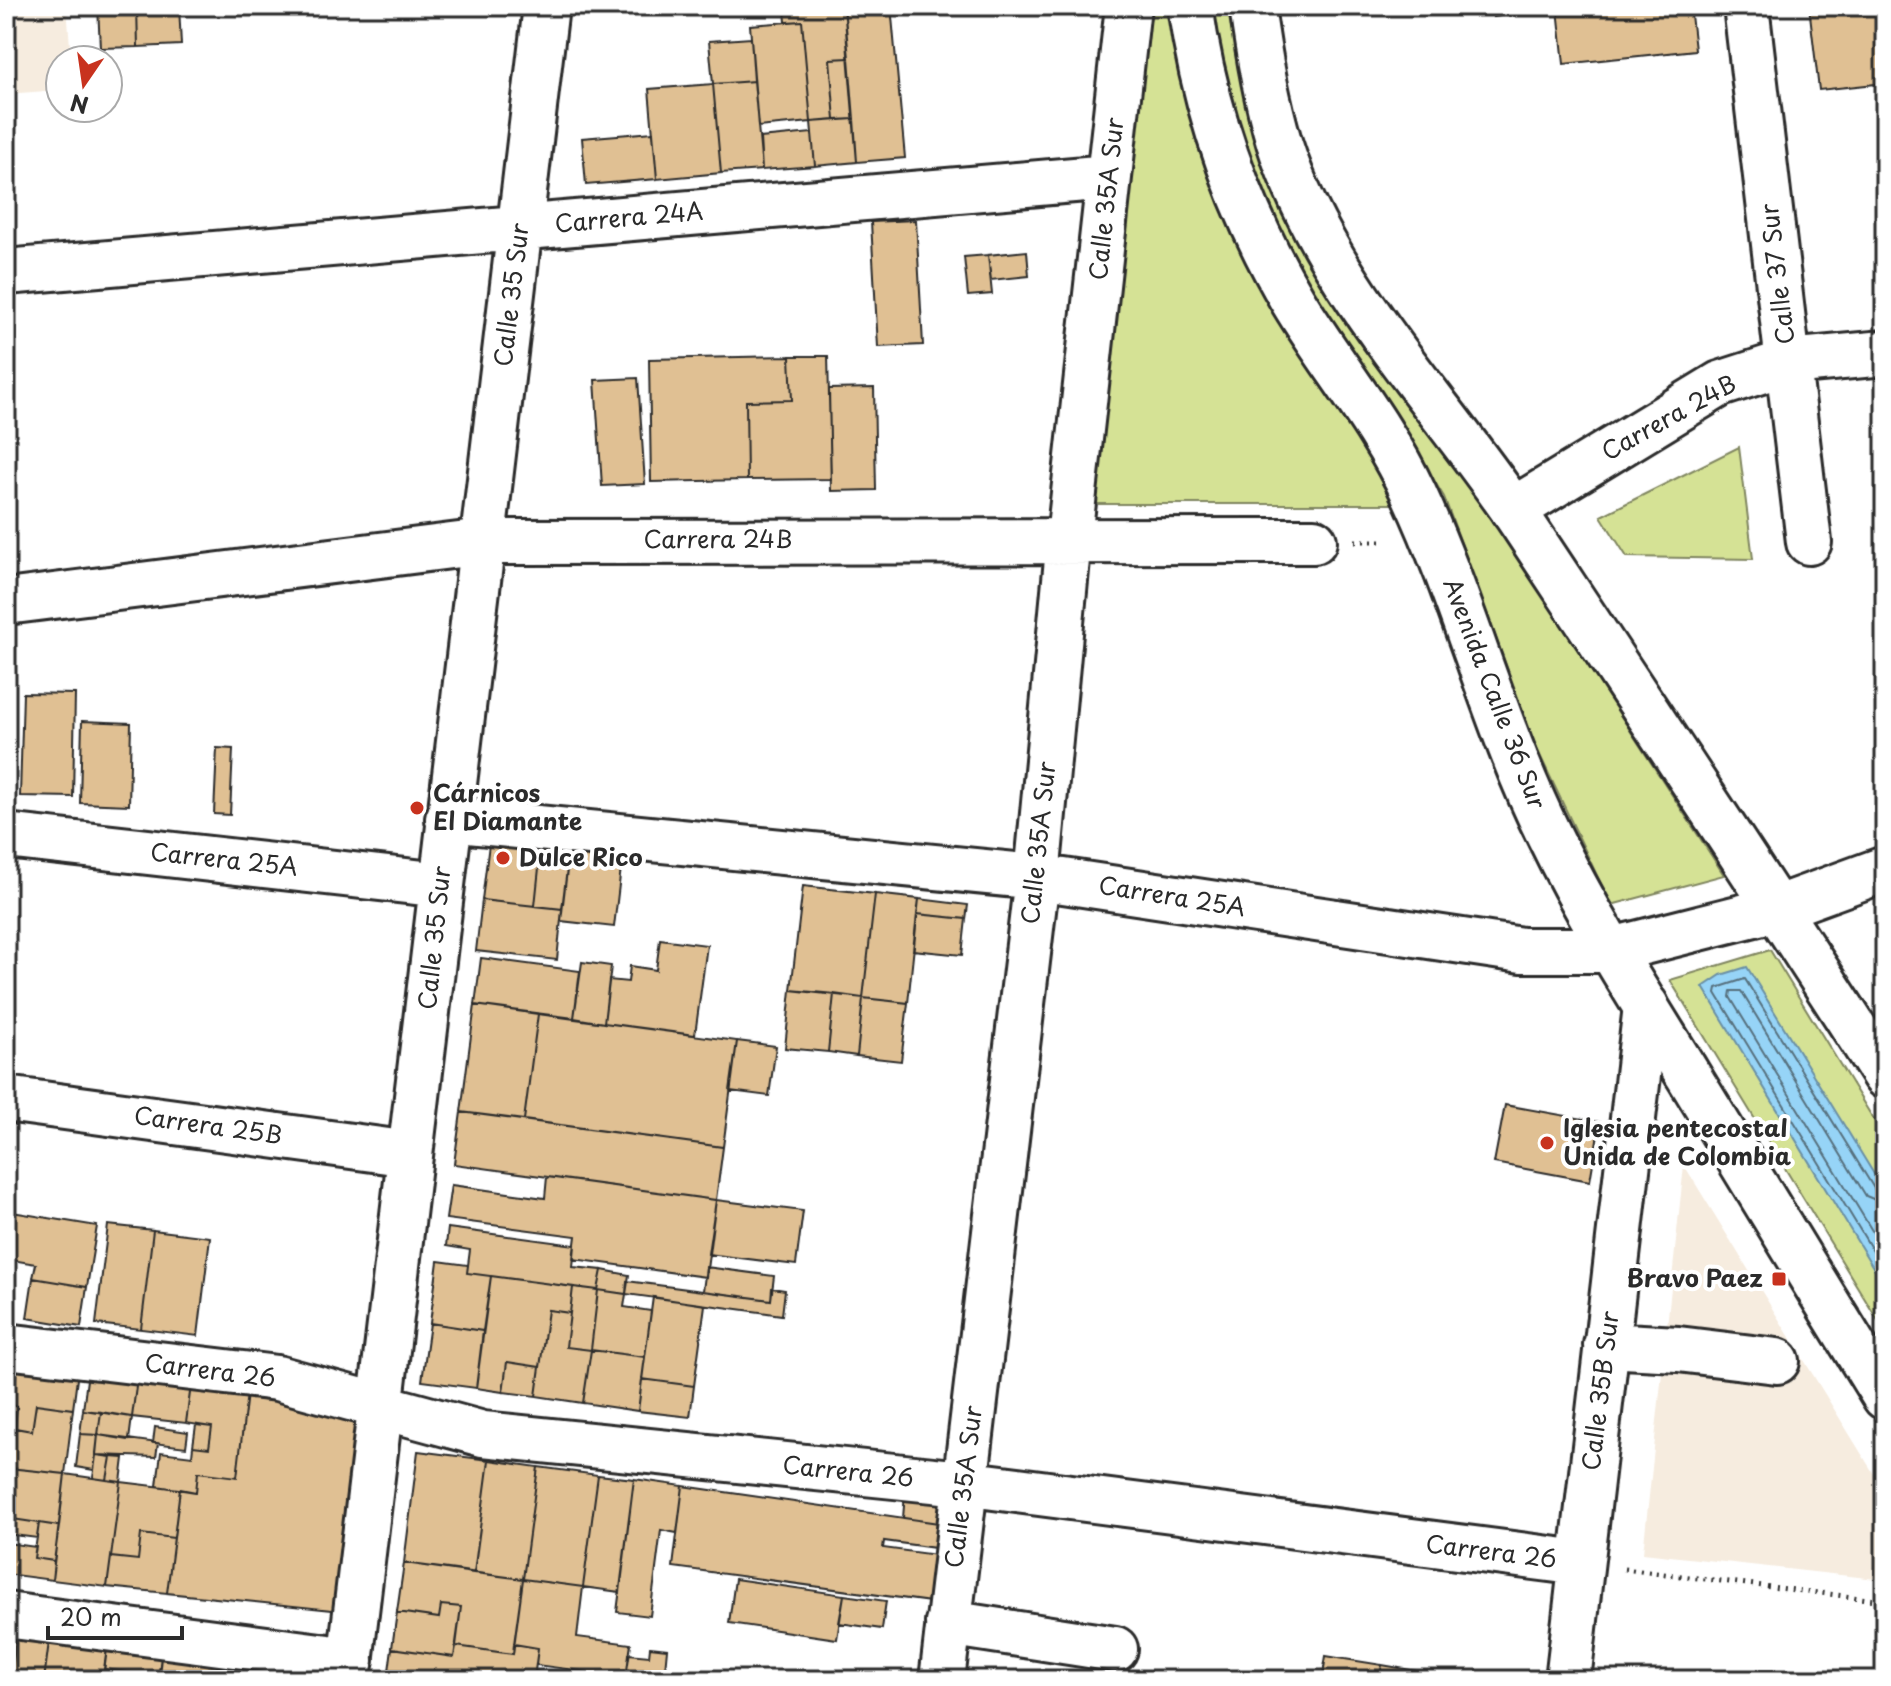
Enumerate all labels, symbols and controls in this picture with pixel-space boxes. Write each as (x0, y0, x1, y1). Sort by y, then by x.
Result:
north arrow (44, 44, 124, 124)
text: N (67, 87, 91, 123)
street label: Calle 35A Sur (1079, 115, 1132, 282)
street label: Carrera 24A (553, 192, 705, 240)
street label: Calle 37 Sur (1749, 201, 1803, 347)
street label: Calle 35 Sur (483, 220, 537, 368)
street label: Carrera 24B (1594, 364, 1742, 468)
street label: Carrera 24B (643, 520, 793, 556)
street label: Avenida Calle 36 Sur (1435, 573, 1557, 815)
street label: Calle 35A Sur (1011, 759, 1064, 926)
place label: Cárnicos El Diamante (433, 774, 582, 838)
marker: Cárnicos El Diamante (408, 799, 426, 817)
street label: Carrera 25A (149, 832, 300, 884)
place label: Dulce Rico (519, 838, 643, 874)
marker: Dulce Rico (494, 849, 512, 867)
street label: Calle 35 Sur (408, 863, 459, 1011)
street label: Carrera 25A (1096, 866, 1248, 924)
street label: Carrera 25B (132, 1096, 285, 1152)
place label: Iglesia pentecostal Unida de Colombia (1563, 1109, 1792, 1173)
marker: Iglesia pentecostal Unida de Colombia (1538, 1134, 1556, 1152)
place label: Bravo Paez (1626, 1259, 1763, 1295)
marker: Bravo Paez (1770, 1270, 1788, 1288)
street label: Calle 35B Sur (1571, 1308, 1627, 1473)
street label: Carrera 26 (143, 1343, 278, 1395)
street label: Calle 35A Sur (934, 1403, 990, 1570)
street label: Carrera 26 (781, 1445, 916, 1495)
street label: Carrera 26 (1424, 1524, 1559, 1576)
scale bar (48, 1590, 182, 1640)
text: 20 m (60, 1598, 122, 1634)

